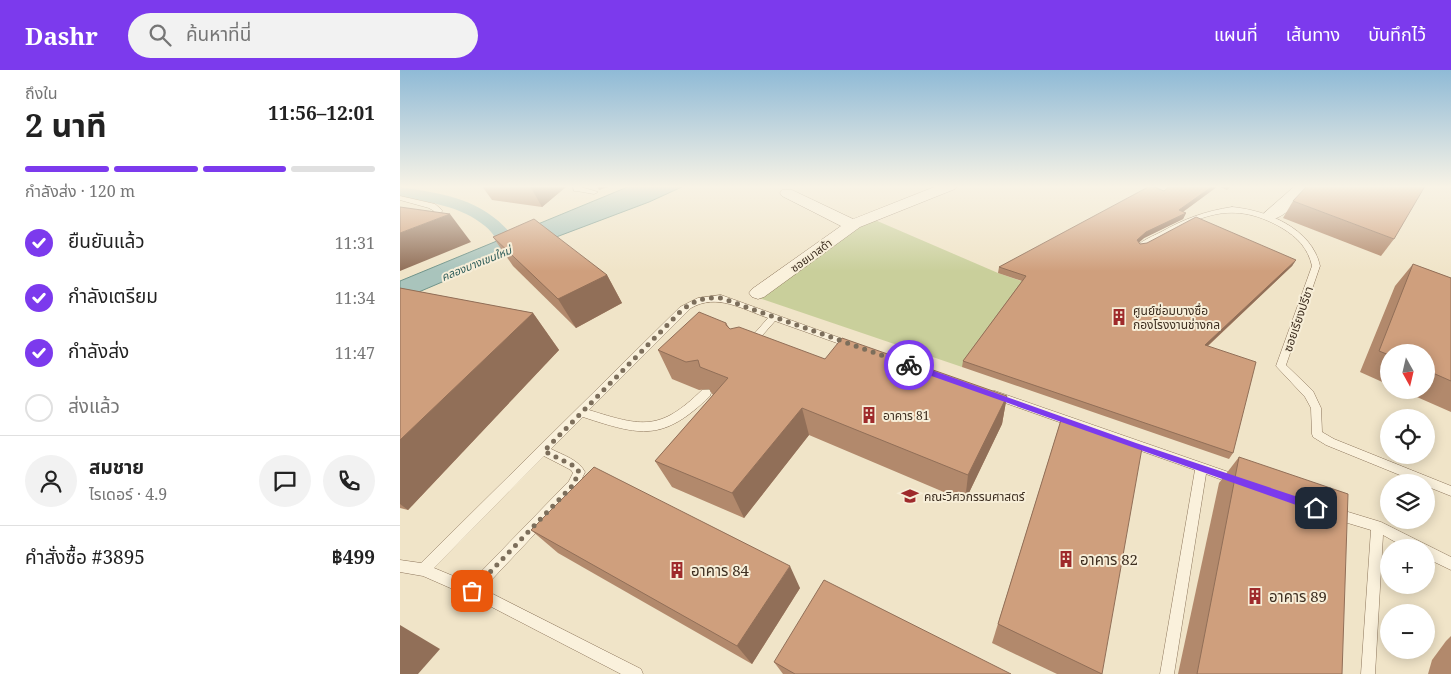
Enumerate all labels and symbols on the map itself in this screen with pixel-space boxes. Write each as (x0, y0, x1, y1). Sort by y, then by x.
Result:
street label: ซอยมาสด้า (787, 235, 835, 275)
water label: คลองบางเขนใหม่ (439, 241, 515, 284)
street label: ซอยเรียงปรีชา (1279, 284, 1317, 354)
place label: ศูนย์ซ่อมบางซื่อ กองโรงงานช่างกล (1133, 302, 1220, 333)
building icon: ศูนย์ซ่อมบางซื่อ กองโรงงานช่างกล (1109, 307, 1129, 327)
courier (884, 340, 934, 390)
north arrow (1380, 344, 1435, 399)
building icon: อาคาร 81 (859, 405, 879, 425)
place label: อาคาร 81 (883, 407, 929, 424)
school or university icon: คณะวิศวกรรมศาสตร์ (900, 486, 920, 506)
pin (1295, 487, 1337, 529)
place label: คณะวิศวกรรมศาสตร์ (924, 488, 1025, 505)
building icon: อาคาร 82 (1056, 549, 1076, 569)
place label: อาคาร 82 (1080, 549, 1138, 569)
building icon: อาคาร 84 (667, 560, 687, 580)
place label: อาคาร 84 (691, 560, 750, 580)
pin (451, 570, 493, 612)
building icon: อาคาร 89 (1245, 586, 1265, 606)
place label: อาคาร 89 (1269, 586, 1327, 606)

